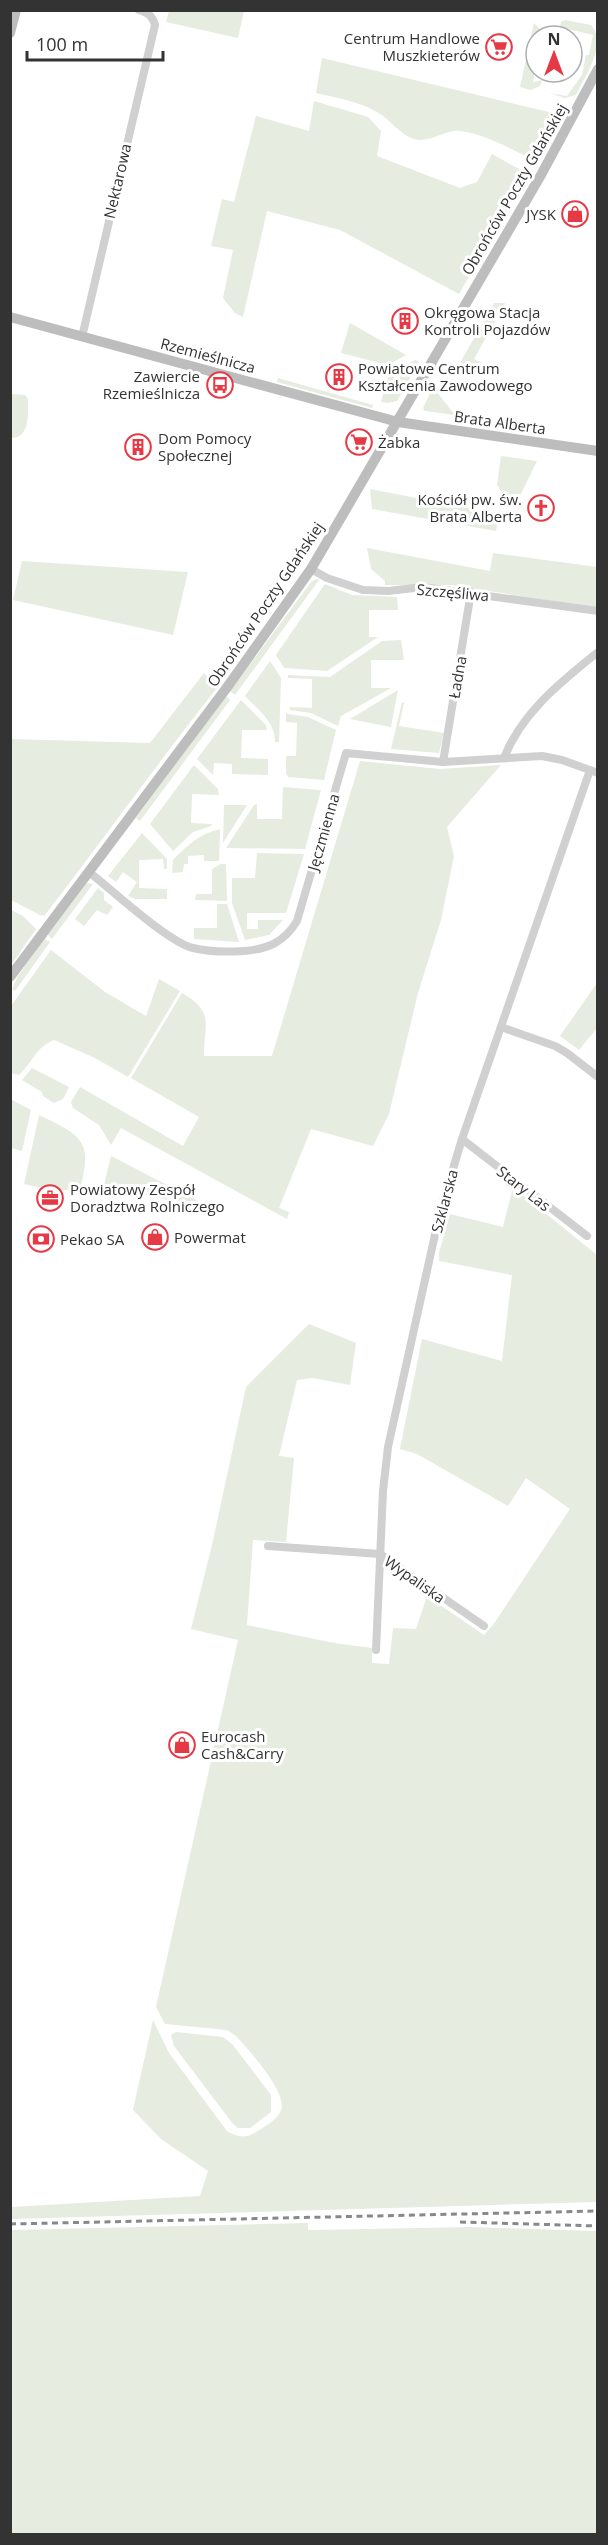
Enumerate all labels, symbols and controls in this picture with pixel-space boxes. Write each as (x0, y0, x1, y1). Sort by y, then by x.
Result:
scale bar (27, 24, 164, 62)
north arrow (524, 24, 584, 84)
place label: Centrum Handlowe Muszkieterów (344, 28, 480, 65)
text: N (547, 28, 561, 50)
text: 100 m (36, 32, 88, 56)
supermarket icon: Centrum Handlowe Muszkieterów (484, 32, 514, 62)
street label: Obrońców Poczty Gdańskiej (457, 100, 571, 278)
street label: Nektarowa (99, 142, 135, 220)
shop icon: JYSK (560, 199, 590, 229)
place label: JYSK (524, 204, 557, 224)
place label: Okręgowa Stacja Kontroli Pojazdów (424, 302, 551, 339)
building icon: Okręgowa Stacja Kontroli Pojazdów (390, 306, 420, 336)
street label: Rzemieślnicza (158, 333, 258, 377)
place label: Powiatowe Centrum Kształcenia Zawodowego (358, 358, 533, 395)
building icon: Powiatowe Centrum Kształcenia Zawodowego (324, 362, 354, 392)
place label: Zawiercie Rzemieślnicza (103, 366, 200, 403)
bus stop icon: Zawiercie Rzemieślnicza (205, 370, 235, 400)
street label: Brata Alberta (453, 406, 547, 438)
supermarket icon: Żabka (344, 427, 374, 457)
place label: Dom Pomocy Społecznej (158, 428, 252, 465)
building icon: Dom Pomocy Społecznej (123, 432, 153, 462)
place label: Żabka (378, 432, 420, 452)
place label: Kościół pw. św. Brata Alberta (418, 489, 522, 526)
church icon: Kościół pw. św. Brata Alberta (526, 493, 556, 523)
street label: Obrońców Poczty Gdańskiej (202, 518, 328, 690)
street label: Szczęśliwa (416, 579, 490, 605)
street label: Ładna (443, 654, 471, 700)
street label: Jęczmienna (302, 791, 344, 875)
street label: Stary Las (493, 1161, 555, 1215)
street label: Szklarska (426, 1167, 462, 1235)
place label: Powiatowy Zespół Doradztwa Rolniczego (70, 1179, 225, 1216)
office icon: Powiatowy Zespół Doradztwa Rolniczego (35, 1183, 65, 1213)
shop icon: Powermat (140, 1222, 170, 1252)
bank icon: Pekao SA (26, 1224, 56, 1254)
place label: Powermat (174, 1227, 246, 1247)
place label: Pekao SA (60, 1229, 125, 1249)
street label: Wypaliska (381, 1551, 449, 1607)
place label: Eurocash Cash&Carry (201, 1726, 284, 1763)
shop icon: Eurocash Cash&Carry (167, 1730, 197, 1760)

